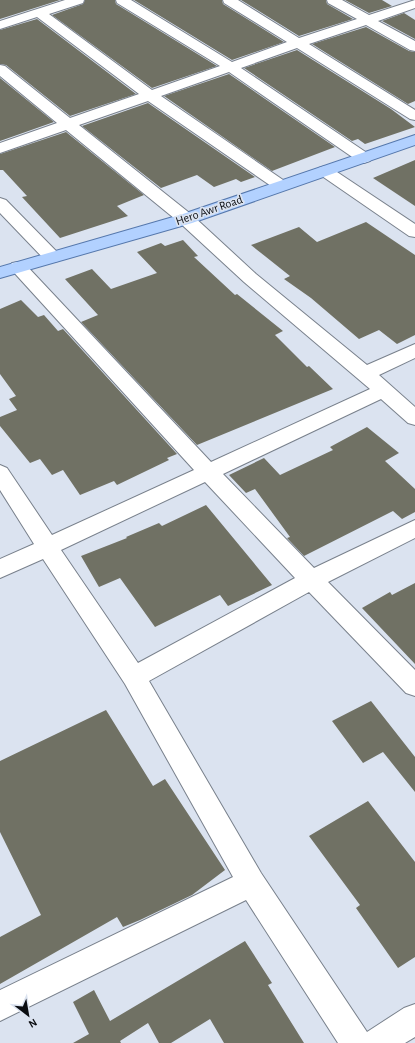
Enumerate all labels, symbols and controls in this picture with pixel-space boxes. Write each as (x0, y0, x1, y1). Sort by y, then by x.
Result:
street label: Hero Awr Road (174, 193, 244, 227)
north arrow (8, 995, 48, 1035)
text: N (27, 1016, 39, 1030)

